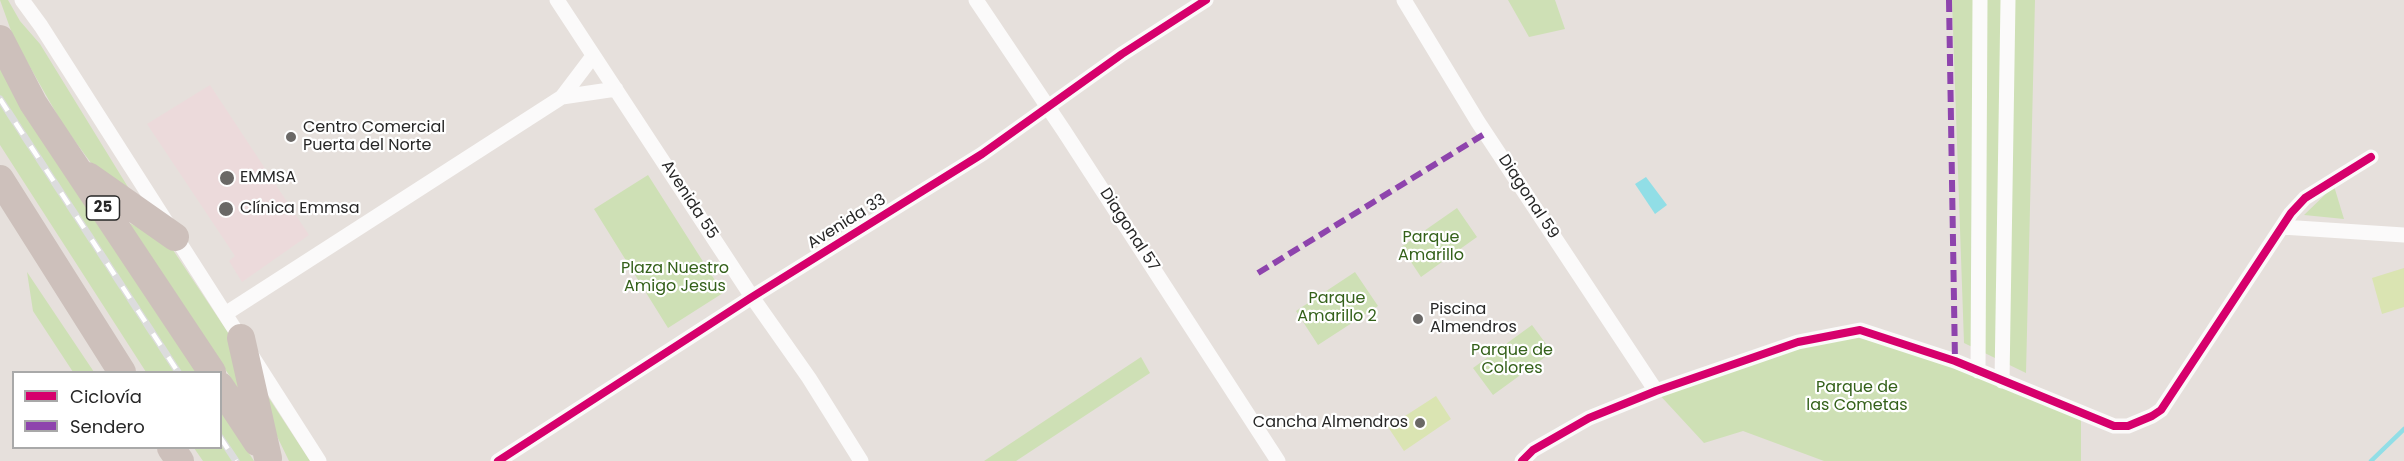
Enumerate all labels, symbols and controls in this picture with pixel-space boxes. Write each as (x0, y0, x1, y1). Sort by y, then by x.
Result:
place label: Centro Comercial Puerta del Norte (303, 118, 445, 156)
marker: Centro Comercial Puerta del Norte (284, 130, 298, 144)
street label: Diagonal 59 (1494, 151, 1562, 243)
street label: Avenida 55 (656, 157, 722, 243)
place label: EMMSA (240, 168, 296, 188)
marker: EMMSA (218, 169, 236, 187)
street label: Diagonal 57 (1095, 185, 1163, 275)
street label: Avenida 33 (804, 190, 890, 254)
road number: 25 (86, 196, 120, 220)
place label: Clínica Emmsa (240, 199, 360, 219)
marker: Clínica Emmsa (217, 200, 235, 218)
park label: Parque Amarillo (1398, 228, 1464, 266)
park label: Plaza Nuestro Amigo Jesus (621, 259, 729, 297)
park label: Parque Amarillo 2 (1297, 289, 1377, 327)
place label: Piscina Almendros (1430, 300, 1517, 338)
marker: Piscina Almendros (1411, 312, 1425, 326)
park label: Parque de Colores (1471, 341, 1553, 379)
legend (12, 371, 222, 449)
park label: Parque de las Cometas (1806, 378, 1908, 416)
text: Ciclovía (70, 384, 142, 409)
place label: Cancha Almendros (1253, 413, 1408, 433)
text: Sendero (70, 414, 145, 439)
marker: Cancha Almendros (1413, 416, 1427, 430)

